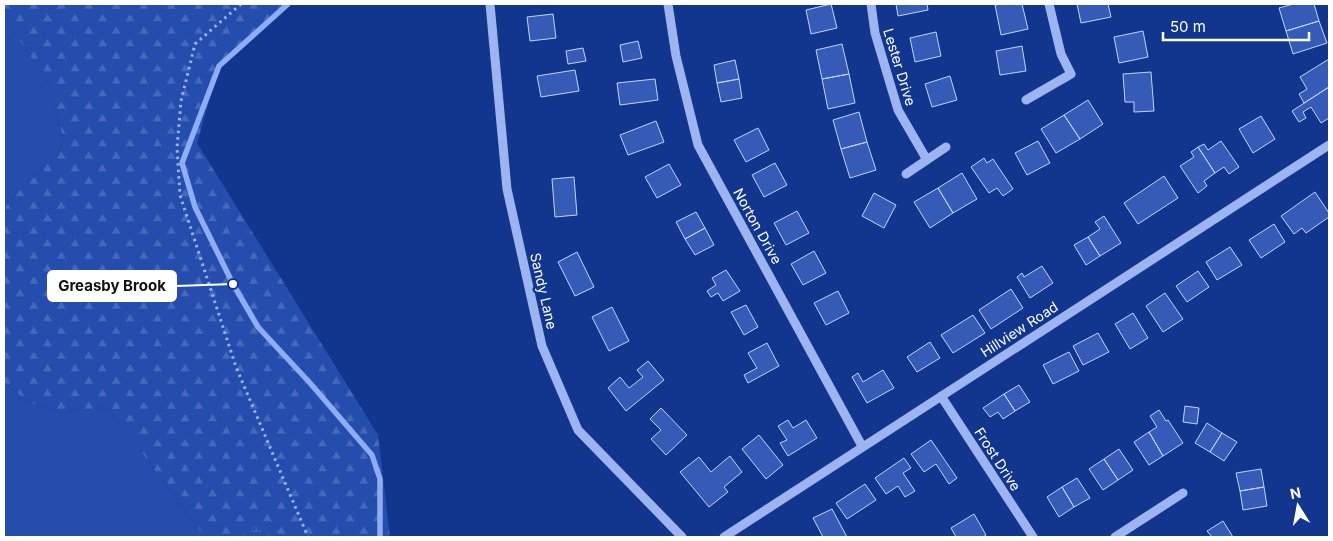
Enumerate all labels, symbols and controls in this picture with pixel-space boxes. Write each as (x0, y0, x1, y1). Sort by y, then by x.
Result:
scale bar (1163, 10, 1309, 42)
text: 50 m (1170, 17, 1206, 36)
street label: Lester Drive (880, 26, 920, 108)
street label: Norton Drive (730, 185, 786, 267)
street label: Sandy Lane (527, 251, 561, 331)
callout: Greasby Brook (48, 271, 176, 301)
text: Greasby Brook (58, 276, 166, 295)
street label: Hillview Road (977, 298, 1061, 360)
street label: Frost Drive (971, 424, 1025, 494)
north arrow (1273, 481, 1323, 531)
text: N (1289, 483, 1302, 502)

